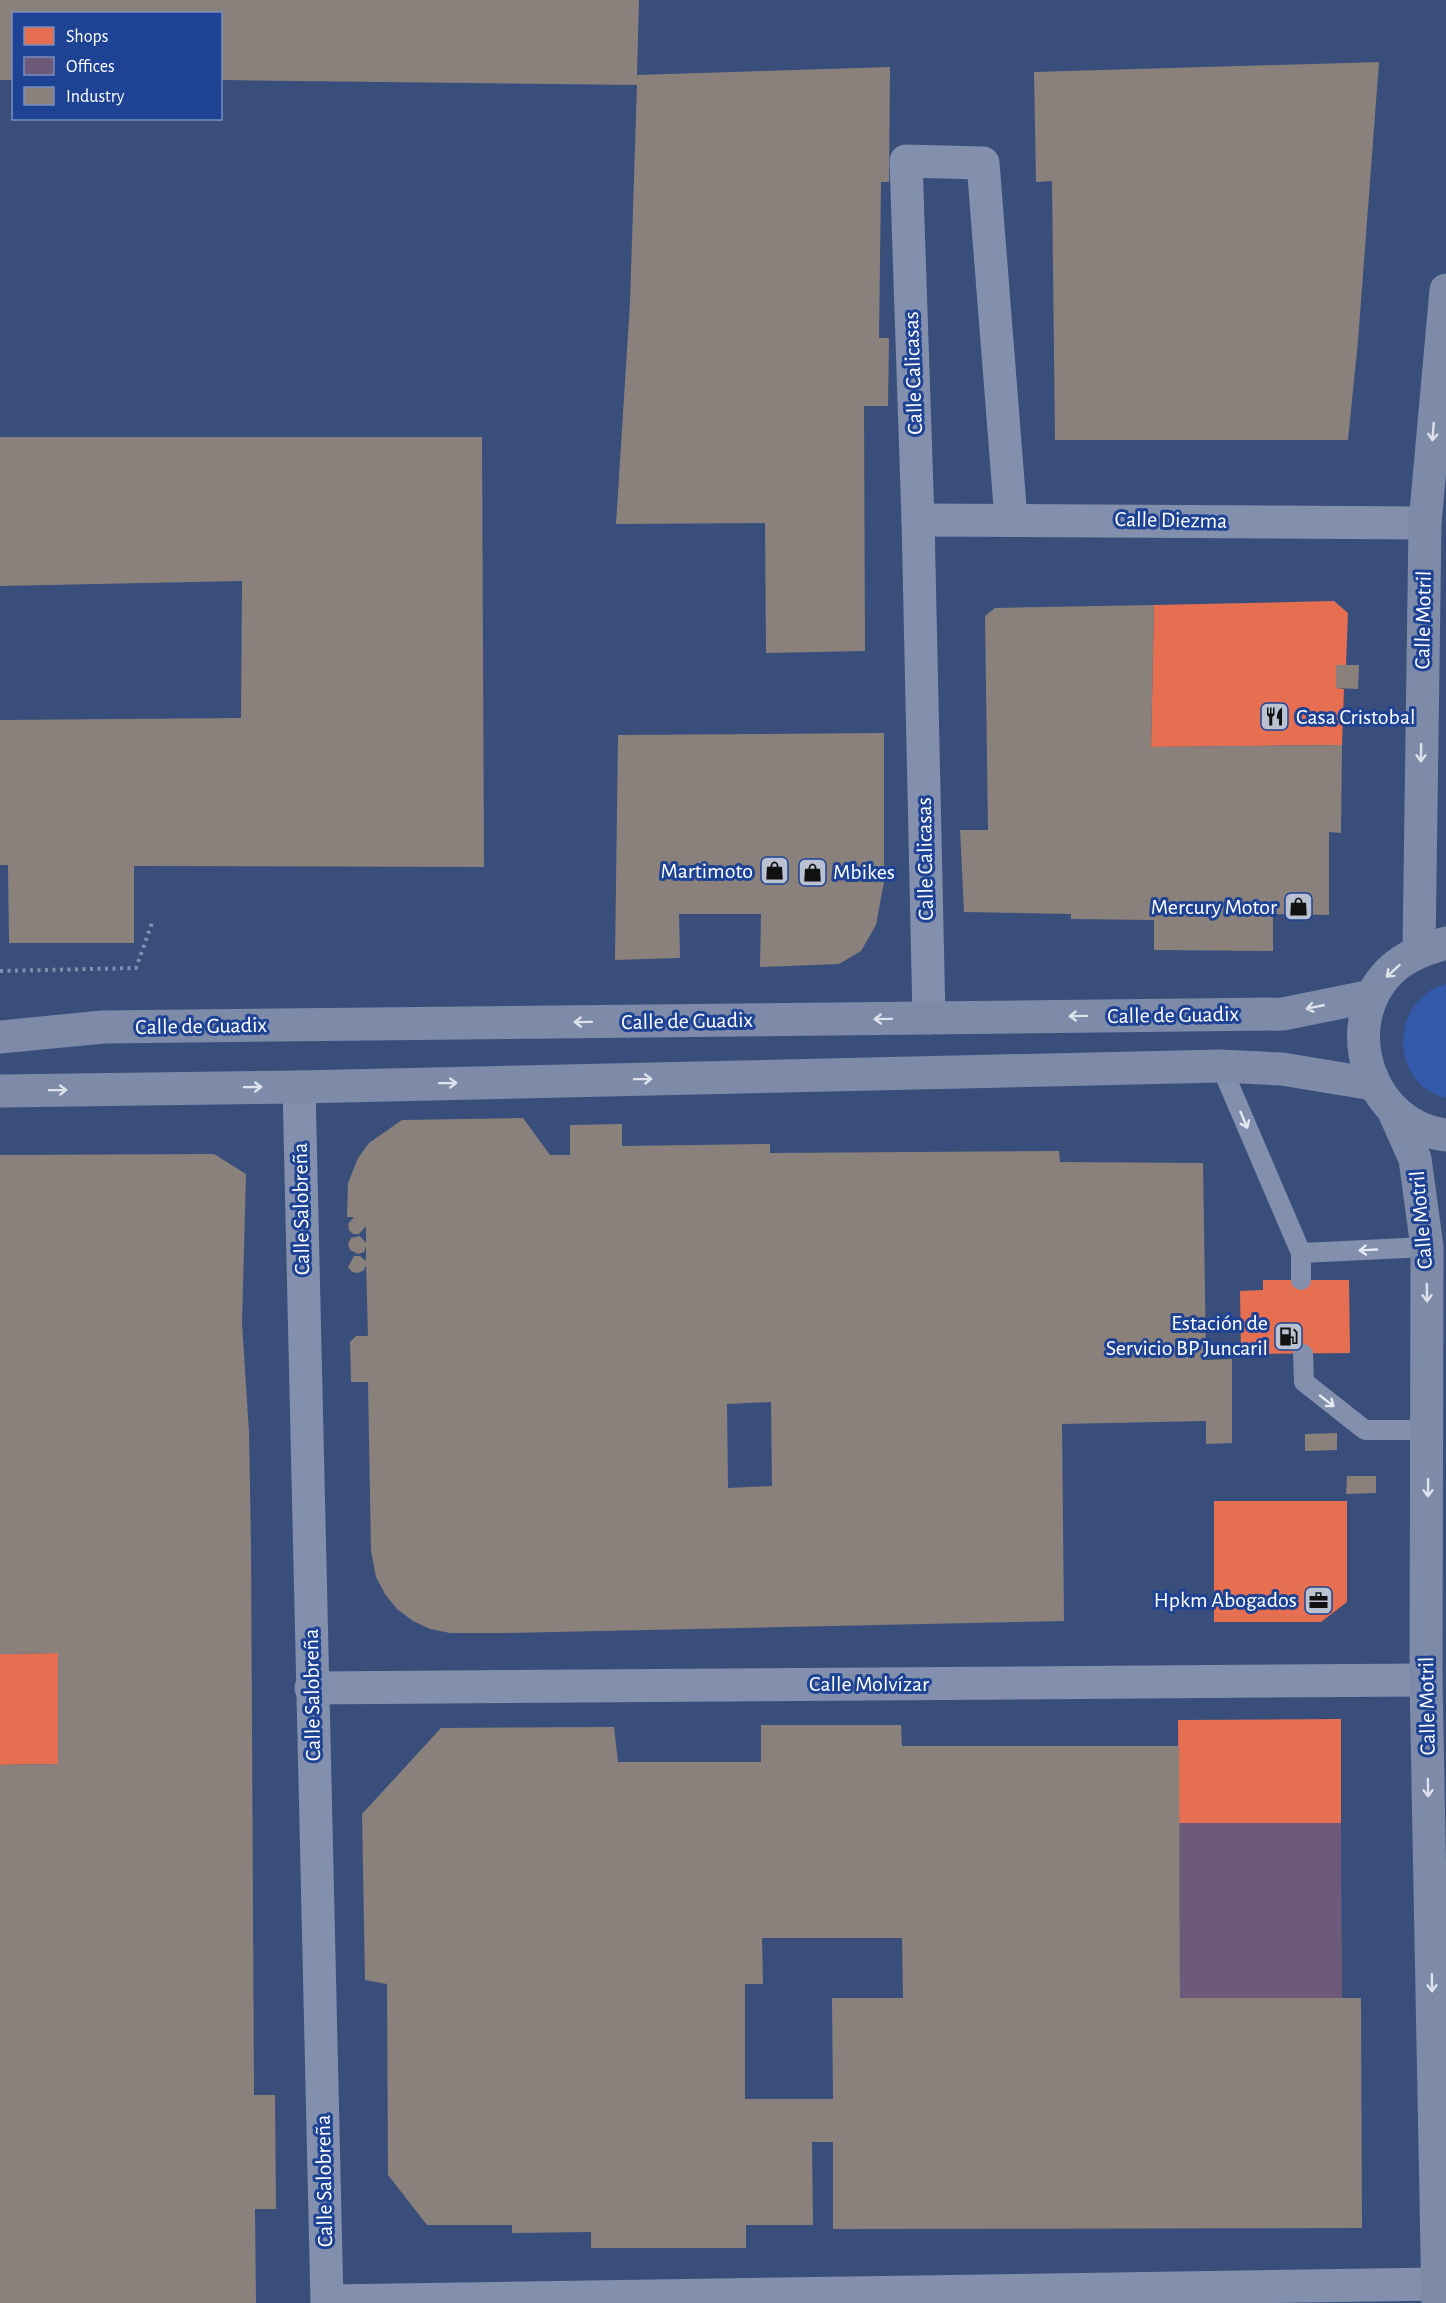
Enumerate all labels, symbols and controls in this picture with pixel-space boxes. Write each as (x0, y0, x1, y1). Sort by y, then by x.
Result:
legend (12, 12, 222, 120)
text: Shops (66, 28, 108, 46)
text: Offices (66, 58, 115, 76)
text: Industry (66, 88, 125, 106)
street label: Calle Calicasas (900, 311, 926, 435)
one-way arrow (1427, 422, 1438, 442)
street label: Calle Diezma (1114, 508, 1228, 532)
street label: Calle Motril (1411, 570, 1435, 670)
restaurant icon: Casa Cristobal (1259, 701, 1291, 733)
place label: Casa Cristobal (1296, 706, 1416, 728)
one-way arrow (1415, 742, 1427, 762)
street label: Calle Calicasas (913, 797, 937, 921)
shop icon: Martimoto (758, 855, 790, 887)
shop icon: Mbikes (796, 856, 828, 888)
place label: Martimoto (661, 860, 753, 882)
place label: Mbikes (833, 861, 895, 883)
shop icon: Mercury Motor (1282, 891, 1314, 923)
place label: Mercury Motor (1151, 896, 1277, 918)
one-way arrow (1385, 964, 1400, 978)
one-way arrow (1305, 1002, 1325, 1013)
street label: Calle de Guadix (1107, 1003, 1240, 1027)
street label: Calle de Guadix (621, 1009, 754, 1033)
one-way arrow (1069, 1011, 1089, 1022)
one-way arrow (874, 1013, 894, 1025)
street label: Calle de Guadix (135, 1014, 268, 1038)
one-way arrow (574, 1016, 594, 1028)
one-way arrow (633, 1073, 653, 1085)
one-way arrow (438, 1078, 458, 1089)
one-way arrow (243, 1082, 263, 1093)
one-way arrow (48, 1084, 68, 1096)
one-way arrow (1239, 1110, 1250, 1129)
street label: Calle Salobreña (289, 1143, 313, 1275)
street label: Calle Motril (1406, 1170, 1436, 1270)
one-way arrow (1359, 1244, 1379, 1255)
one-way arrow (1421, 1283, 1433, 1303)
place label: Estación de Servicio BP Juncaril (1106, 1312, 1268, 1359)
fuel station icon: Estación de Servicio BP Juncaril (1273, 1320, 1305, 1352)
one-way arrow (1319, 1394, 1335, 1407)
one-way arrow (1422, 1478, 1434, 1498)
office icon: Hpkm Abogados (1302, 1584, 1334, 1616)
place label: Hpkm Abogados (1154, 1589, 1297, 1611)
street label: Calle Salobreña (300, 1629, 324, 1761)
street label: Calle Motril (1415, 1656, 1439, 1756)
street label: Calle Molvízar (809, 1673, 929, 1695)
one-way arrow (1422, 1778, 1434, 1798)
one-way arrow (1426, 1973, 1438, 1993)
street label: Calle Salobreña (312, 2115, 336, 2247)

